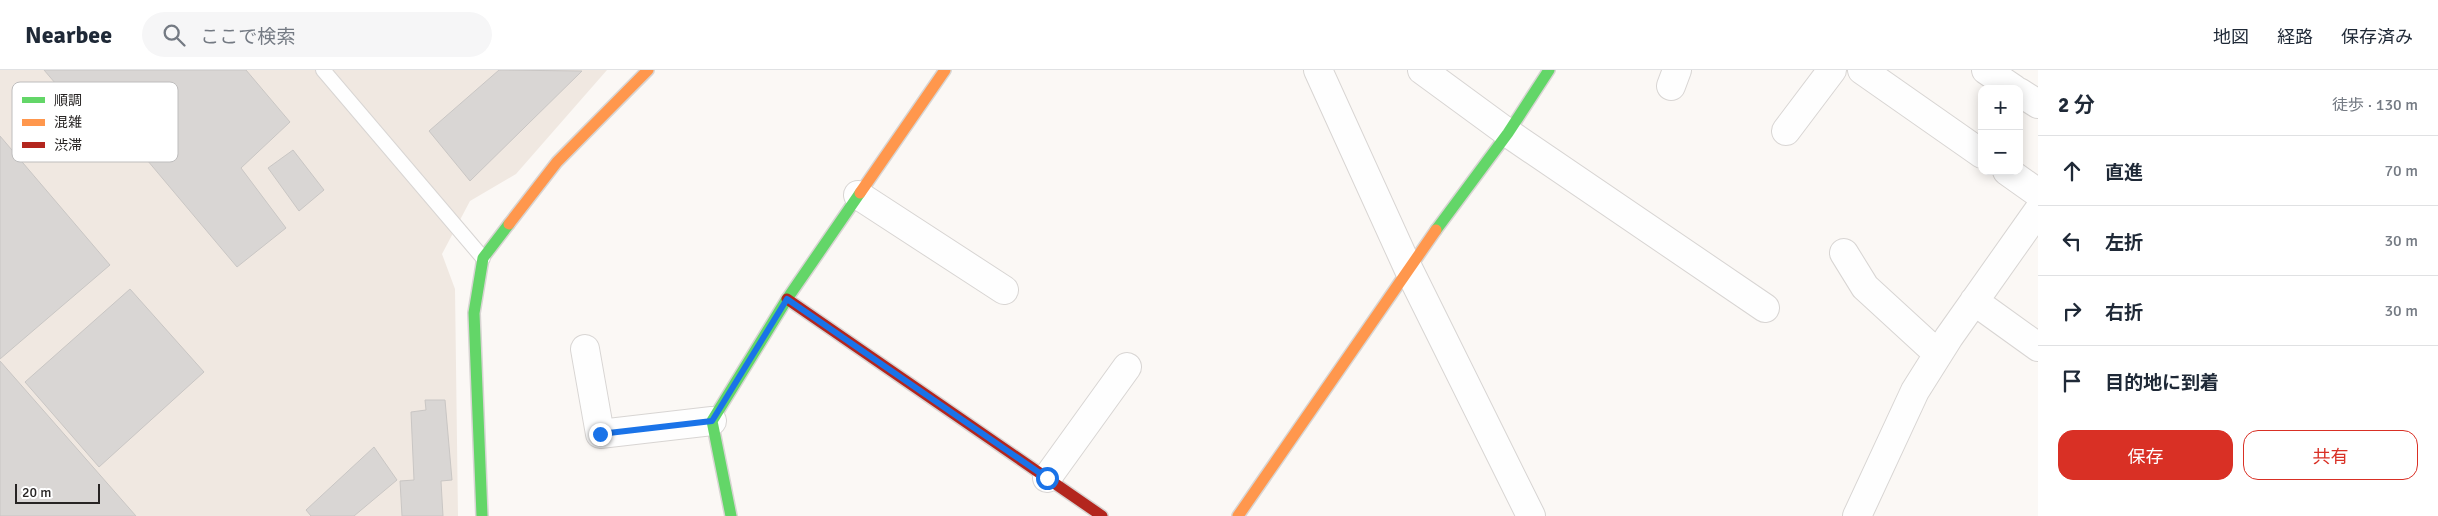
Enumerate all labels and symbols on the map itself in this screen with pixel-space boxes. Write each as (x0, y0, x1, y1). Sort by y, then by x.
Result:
legend (12, 82, 178, 162)
text: 順調 (54, 92, 82, 109)
text: 混雑 (54, 114, 82, 131)
text: 渋滞 (54, 137, 82, 154)
route end (589, 423, 612, 446)
route start (1036, 467, 1059, 490)
scale bar (15, 481, 100, 504)

